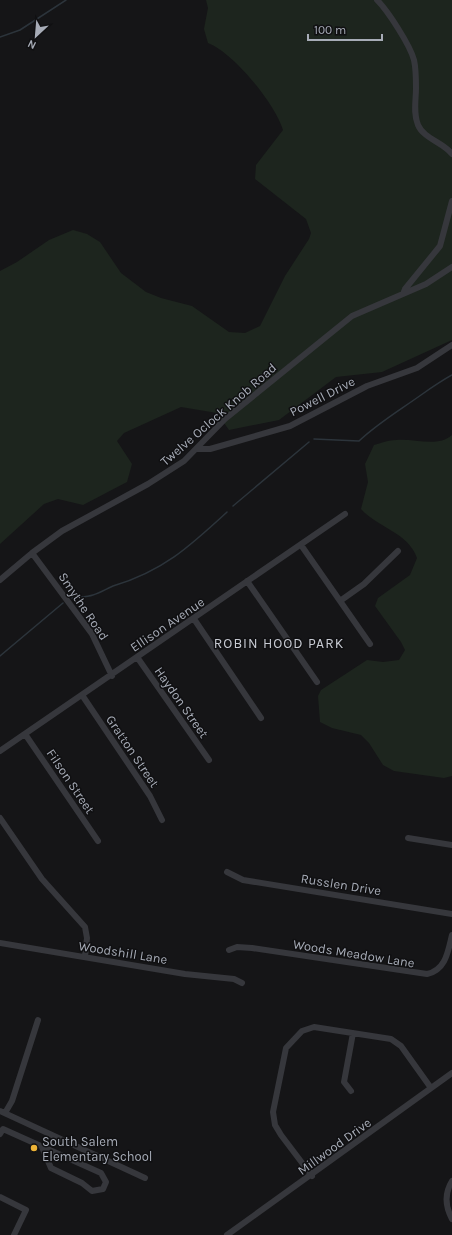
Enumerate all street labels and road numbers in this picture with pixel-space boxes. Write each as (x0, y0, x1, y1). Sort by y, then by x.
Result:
street label: Twelve Oclock Knob Road (157, 360, 279, 469)
street label: Powell Drive (287, 373, 358, 419)
street label: Smythe Road (55, 570, 112, 643)
street label: Ellison Avenue (127, 594, 207, 655)
street label: Haydon Street (152, 664, 212, 741)
street label: Gratton Street (103, 712, 162, 790)
street label: Filson Street (43, 746, 98, 817)
street label: Russlen Drive (300, 871, 382, 898)
street label: Woods Meadow Lane (292, 936, 416, 971)
street label: Woodshill Lane (77, 938, 169, 967)
street label: Millwood Drive (295, 1115, 374, 1178)

